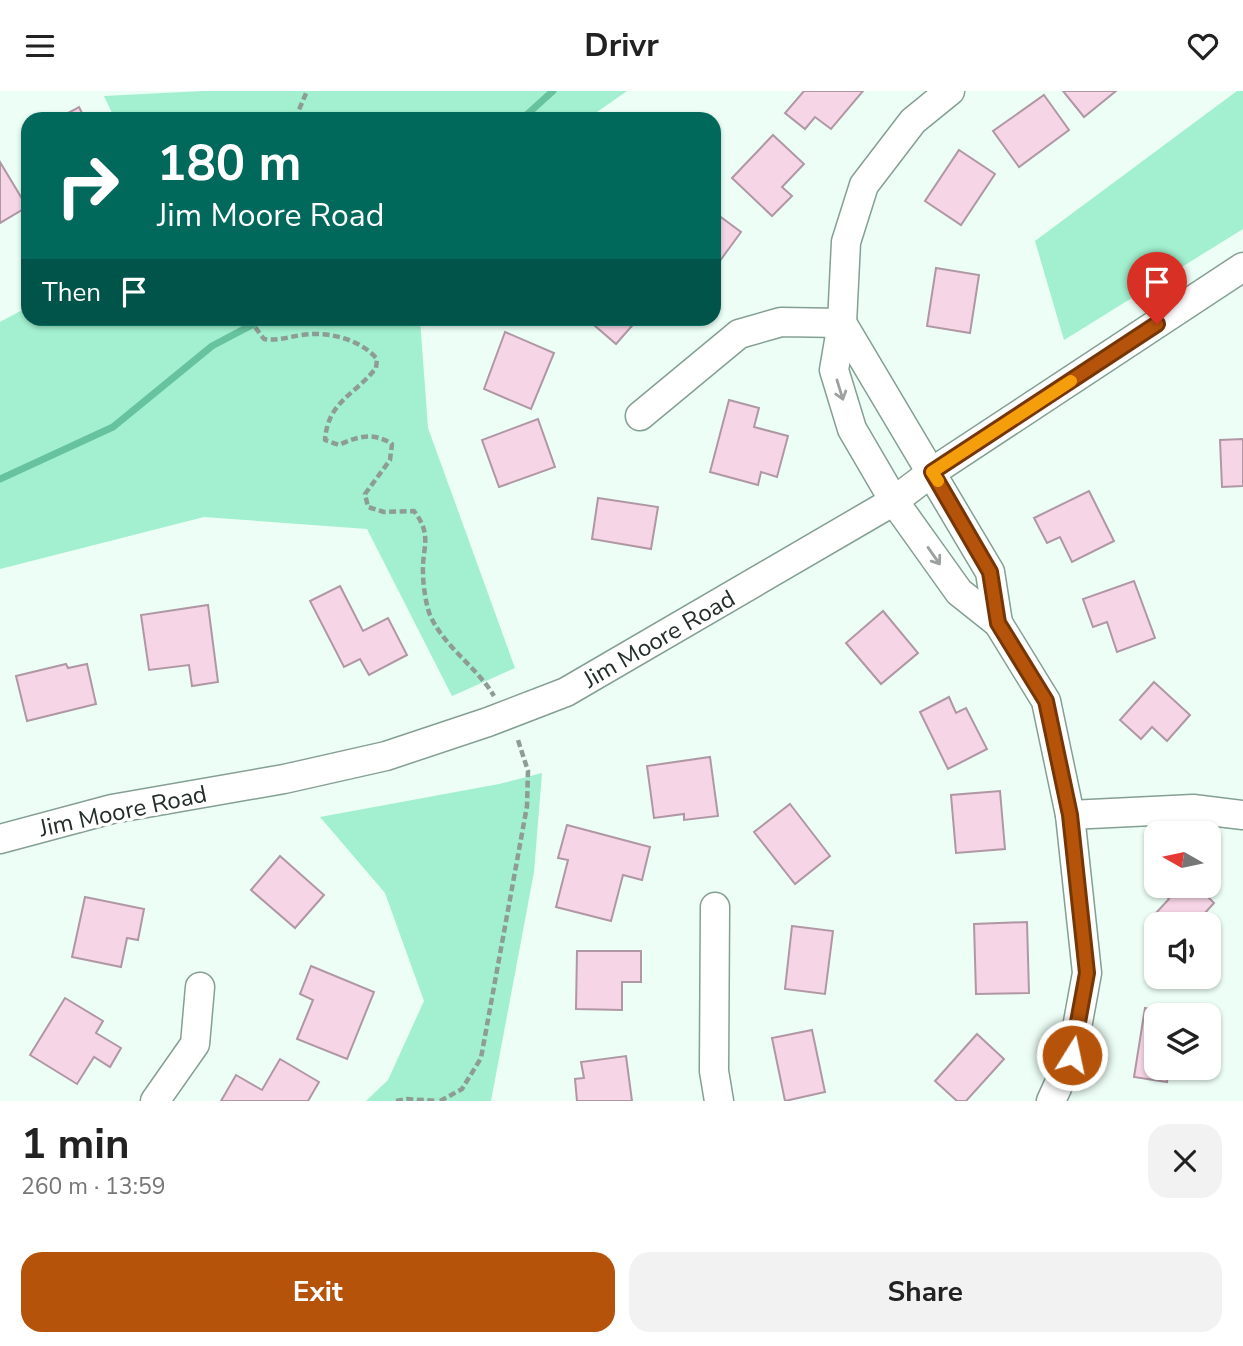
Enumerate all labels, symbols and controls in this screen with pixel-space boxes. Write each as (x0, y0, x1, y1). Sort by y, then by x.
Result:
text: Drivr (584, 24, 659, 67)
icon: menu (21, 27, 59, 65)
icon: heart (1184, 27, 1222, 65)
text: 180 m (157, 130, 301, 197)
icon: right (42, 140, 133, 231)
text: Jim Moore Road (157, 194, 384, 237)
pin (1127, 252, 1187, 324)
icon: arrive (1138, 263, 1176, 301)
icon: arrive (115, 273, 153, 311)
text: Then (42, 275, 101, 310)
one-way arrow (835, 378, 848, 400)
one-way arrow (927, 546, 941, 565)
street label: Jim Moore Road (576, 583, 741, 696)
street label: Jim Moore Road (35, 778, 210, 845)
north arrow (1144, 821, 1222, 898)
map controls (1144, 821, 1221, 1080)
button: sound (1144, 912, 1221, 989)
button: layers (1144, 1003, 1221, 1080)
position arrow (1035, 1018, 1109, 1092)
text: 1 min (21, 1116, 130, 1173)
button: close (1148, 1124, 1222, 1198)
text: 260 m · 13:59 (21, 1171, 166, 1202)
button: Exit (21, 1252, 615, 1332)
button: Share (629, 1252, 1222, 1332)

